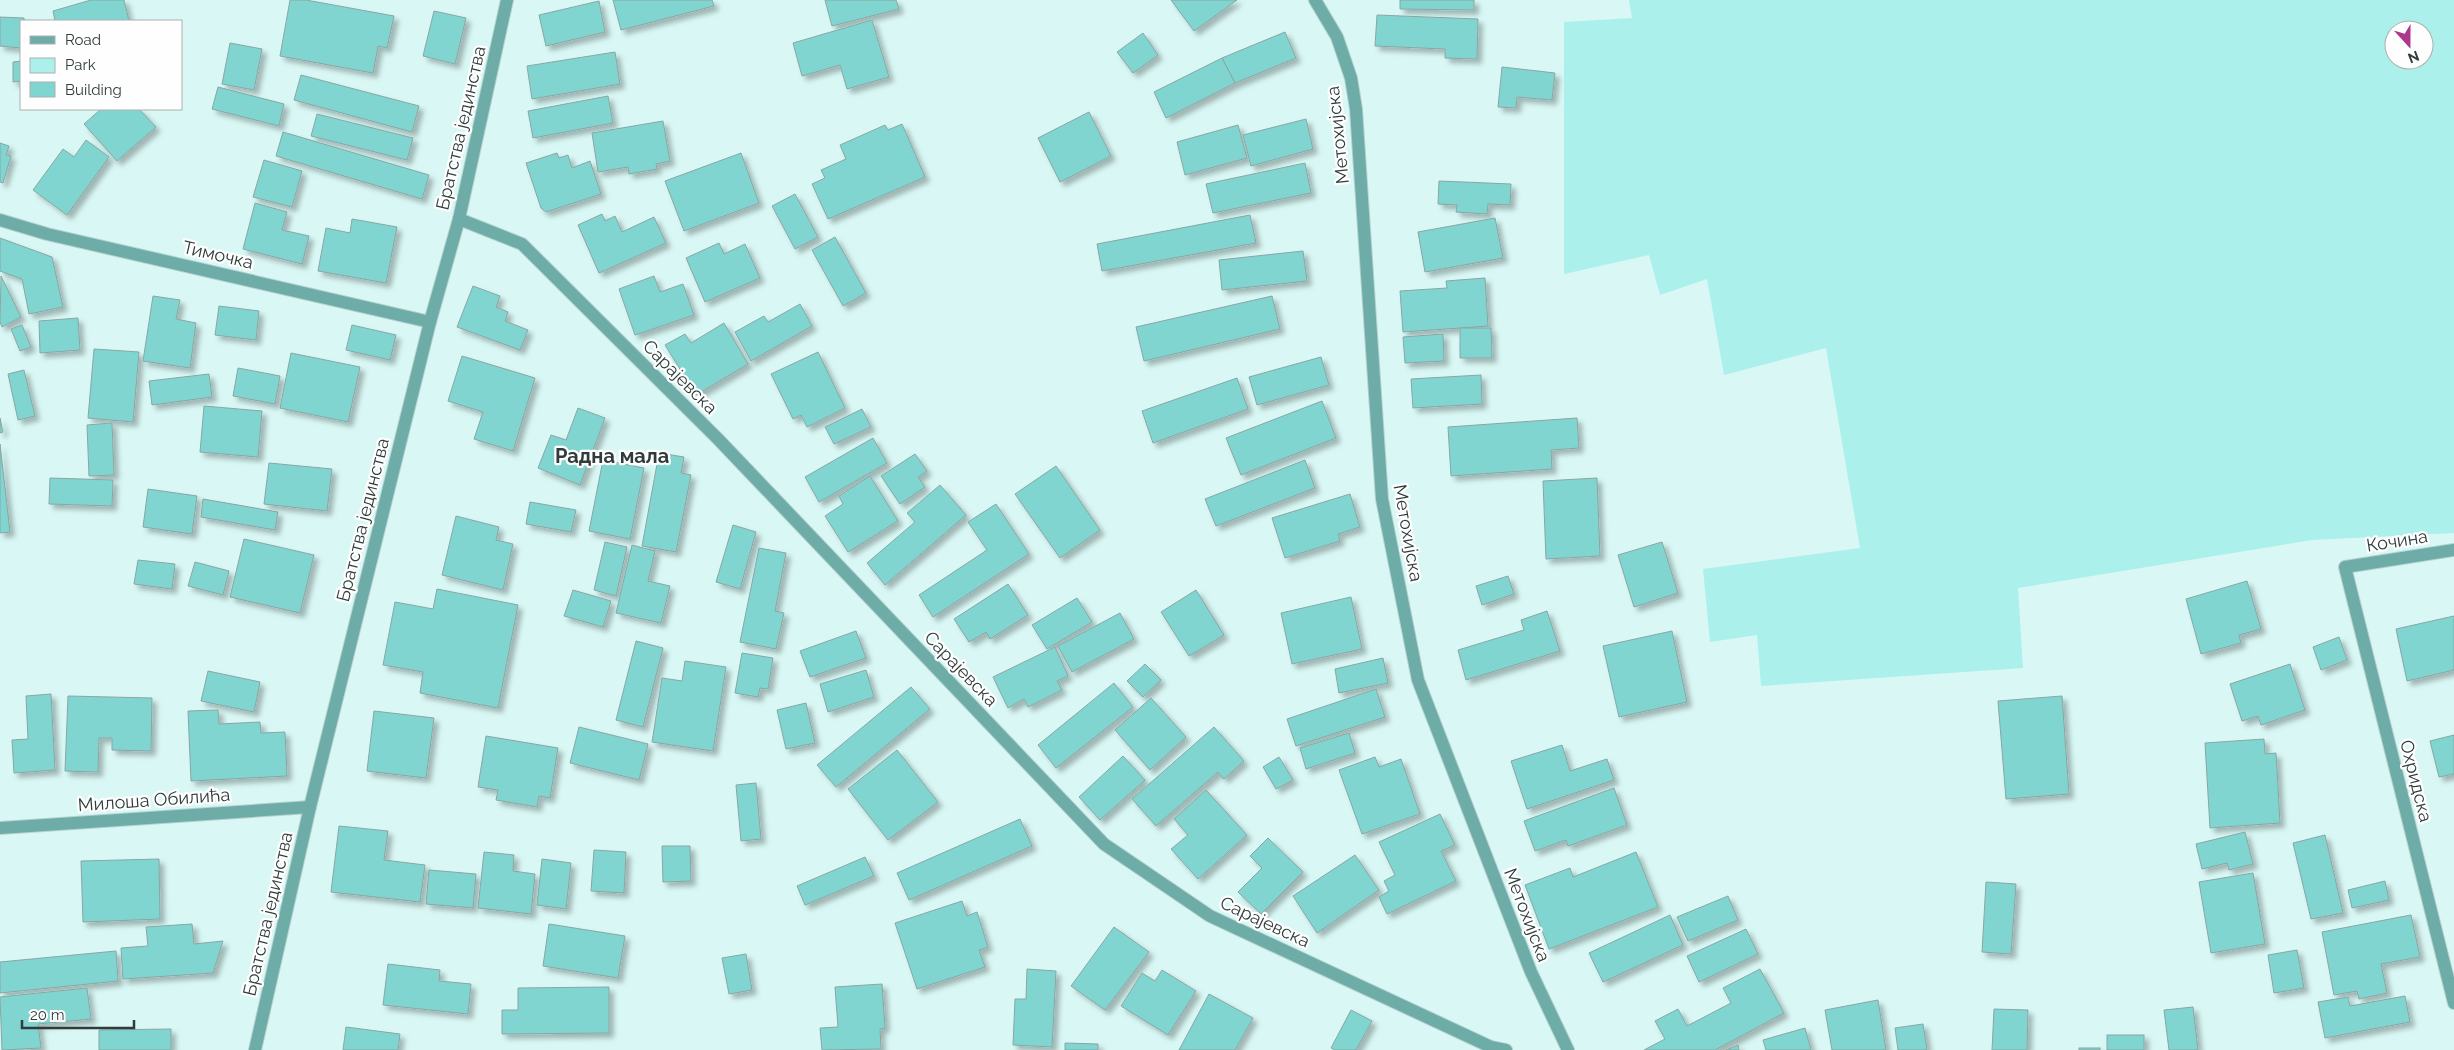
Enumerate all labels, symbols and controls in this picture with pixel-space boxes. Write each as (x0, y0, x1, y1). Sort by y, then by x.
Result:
legend (20, 20, 182, 110)
north arrow (2384, 20, 2434, 70)
text: Road (65, 31, 101, 49)
street label: Братства јединства (431, 44, 490, 212)
text: N (2406, 48, 2422, 67)
text: Park (65, 56, 96, 74)
text: Building (65, 81, 122, 99)
street label: Метохијска (1322, 85, 1353, 185)
street label: Тимочка (181, 236, 255, 273)
street label: Сарајевска (639, 335, 722, 418)
street label: Братства јединства (332, 436, 393, 604)
district label: Радна мала (555, 444, 669, 468)
street label: Метохијска (1390, 483, 1427, 583)
street label: Кочина (2365, 525, 2429, 556)
street label: Сарајевска (920, 627, 1002, 711)
street label: Охридска (2396, 738, 2437, 824)
street label: Милоша Обилића (77, 784, 231, 815)
street label: Братства јединства (238, 830, 297, 998)
street label: Метохијска (1500, 865, 1555, 964)
street label: Сарајевска (1217, 892, 1313, 951)
scale bar (22, 998, 135, 1030)
text: 20 m (30, 1006, 65, 1024)

